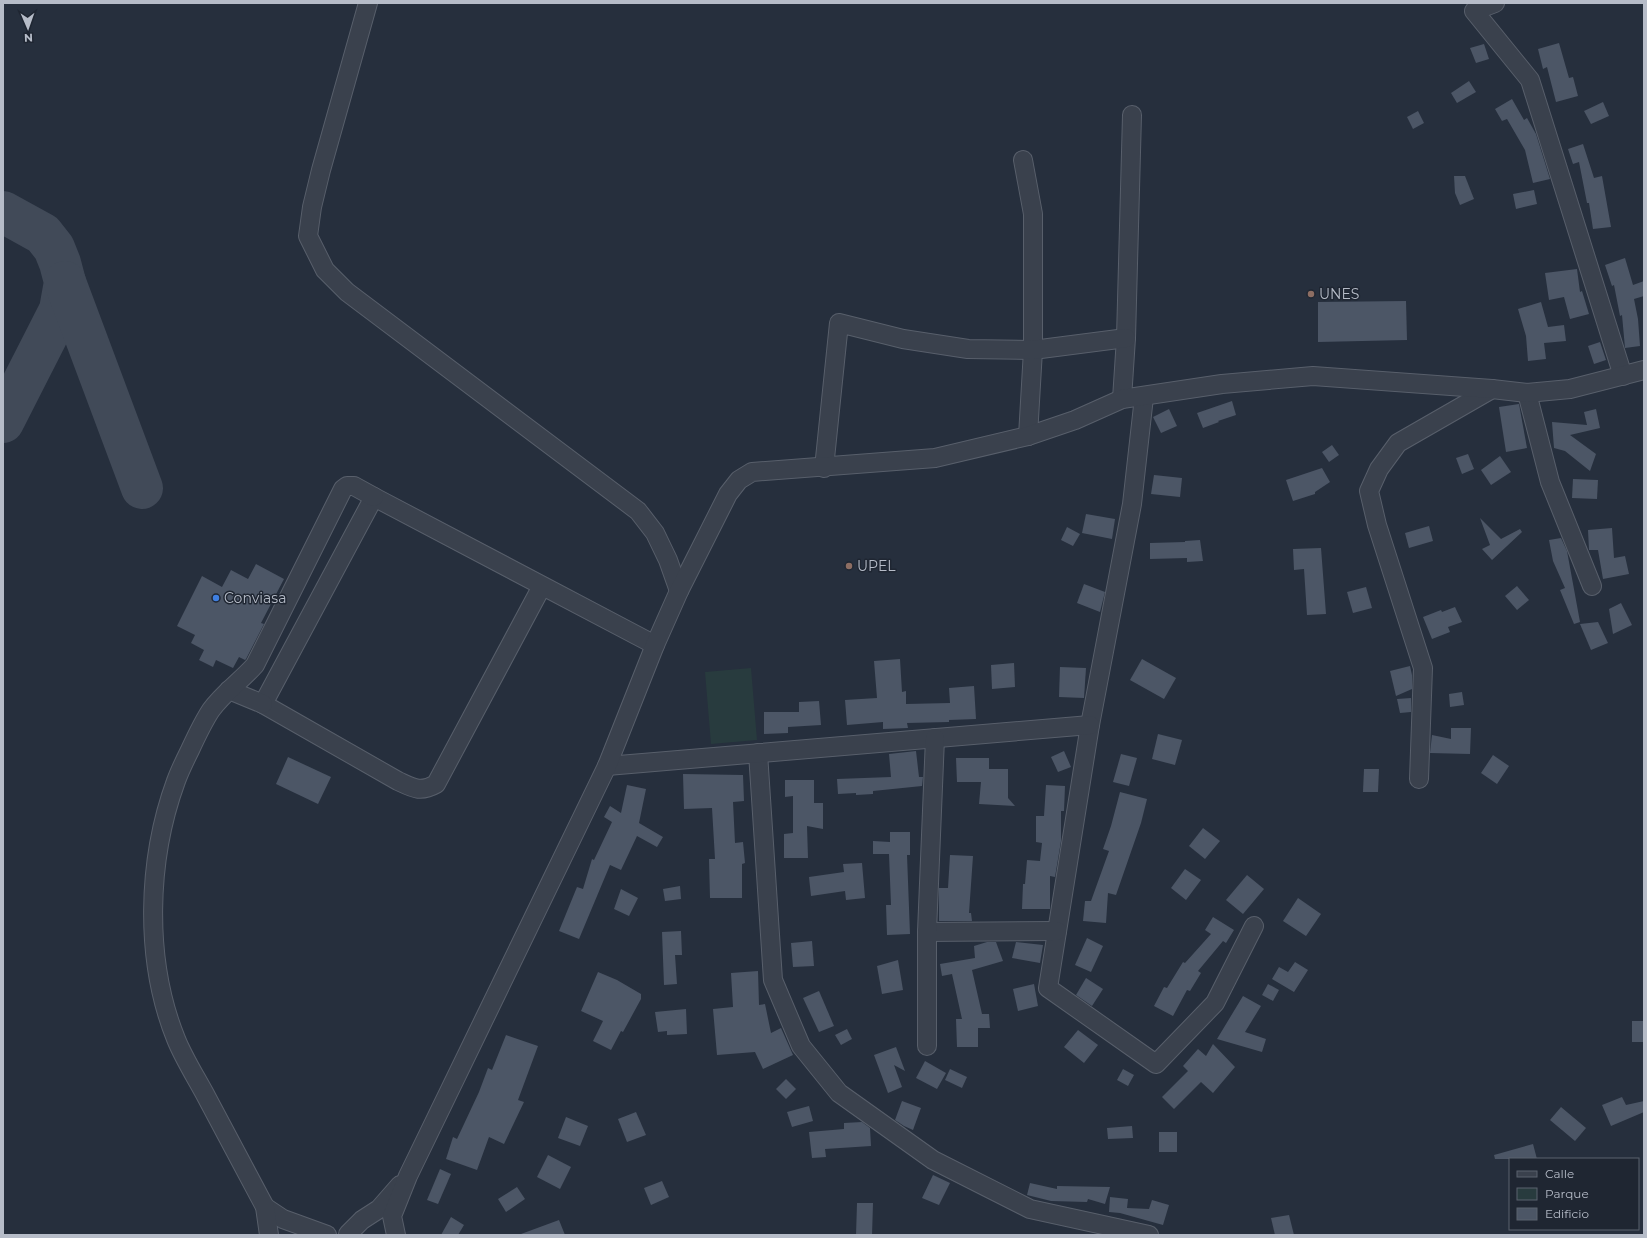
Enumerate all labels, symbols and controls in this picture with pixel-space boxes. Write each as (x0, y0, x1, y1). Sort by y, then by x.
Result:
north arrow (8, 8, 48, 48)
text: N (24, 31, 33, 45)
place label: UNES (1319, 285, 1359, 303)
marker: UNES (1306, 289, 1316, 299)
place label: UPEL (857, 557, 896, 575)
marker: UPEL (844, 561, 854, 571)
place label: Conviasa (224, 589, 286, 607)
marker: Conviasa (211, 593, 221, 603)
legend (1509, 1158, 1639, 1230)
text: Calle (1545, 1166, 1574, 1181)
text: Parque (1545, 1186, 1589, 1201)
text: Edificio (1545, 1206, 1589, 1221)

